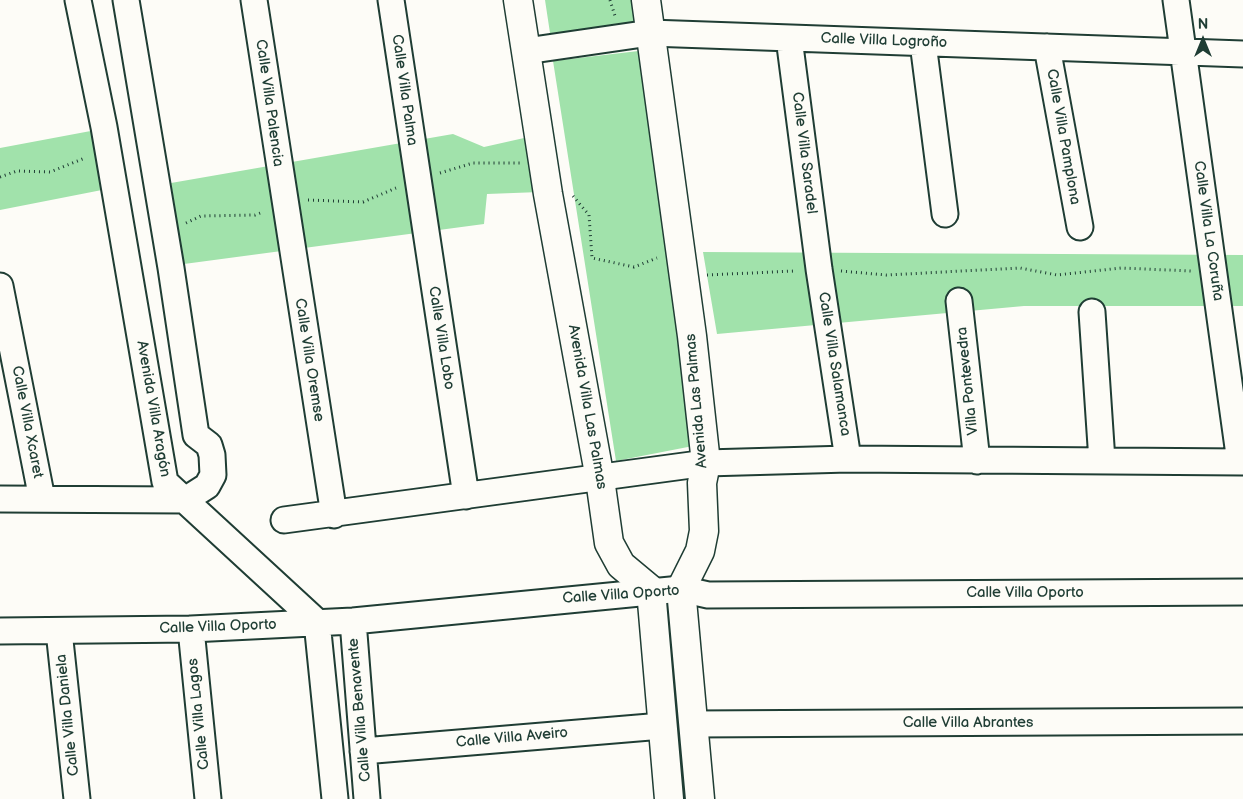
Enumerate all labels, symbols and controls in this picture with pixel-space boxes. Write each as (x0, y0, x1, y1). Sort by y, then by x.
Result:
north arrow (1178, 15, 1228, 65)
text: N (1198, 16, 1208, 33)
street label: Calle Villa Logroño (820, 30, 948, 52)
street label: Calle Villa Palma (387, 33, 421, 147)
street label: Calle Villa Palencia (251, 38, 287, 168)
street label: Calle Villa Pamplona (1042, 68, 1084, 206)
street label: Calle Villa Saradel (788, 91, 820, 215)
street label: Calle Villa La Coruña (1189, 160, 1227, 302)
street label: Calle Villa Lobo (424, 285, 458, 391)
street label: Calle Villa Salamanca (814, 291, 854, 437)
street label: Calle Villa Oremse (290, 297, 328, 423)
street label: Avenida Villa Las Palmas (564, 323, 610, 491)
street label: Villa Pontevedra (953, 326, 983, 436)
street label: Avenida Las Palmas (682, 333, 712, 469)
street label: Avenida Villa Aragón (132, 339, 174, 479)
street label: Calle Villa Xcaret (7, 364, 47, 480)
street label: Calle Villa Oporto (562, 582, 680, 608)
street label: Calle Villa Oporto (966, 584, 1084, 602)
street label: Calle Villa Oporto (159, 616, 277, 638)
street label: Calle Villa Benavente (345, 637, 375, 783)
street label: Calle Villa Daniela (53, 653, 83, 777)
street label: Calle Villa Lagos (184, 657, 214, 771)
street label: Calle Villa Abrantes (903, 714, 1033, 732)
street label: Calle Villa Aveiro (455, 724, 569, 752)

